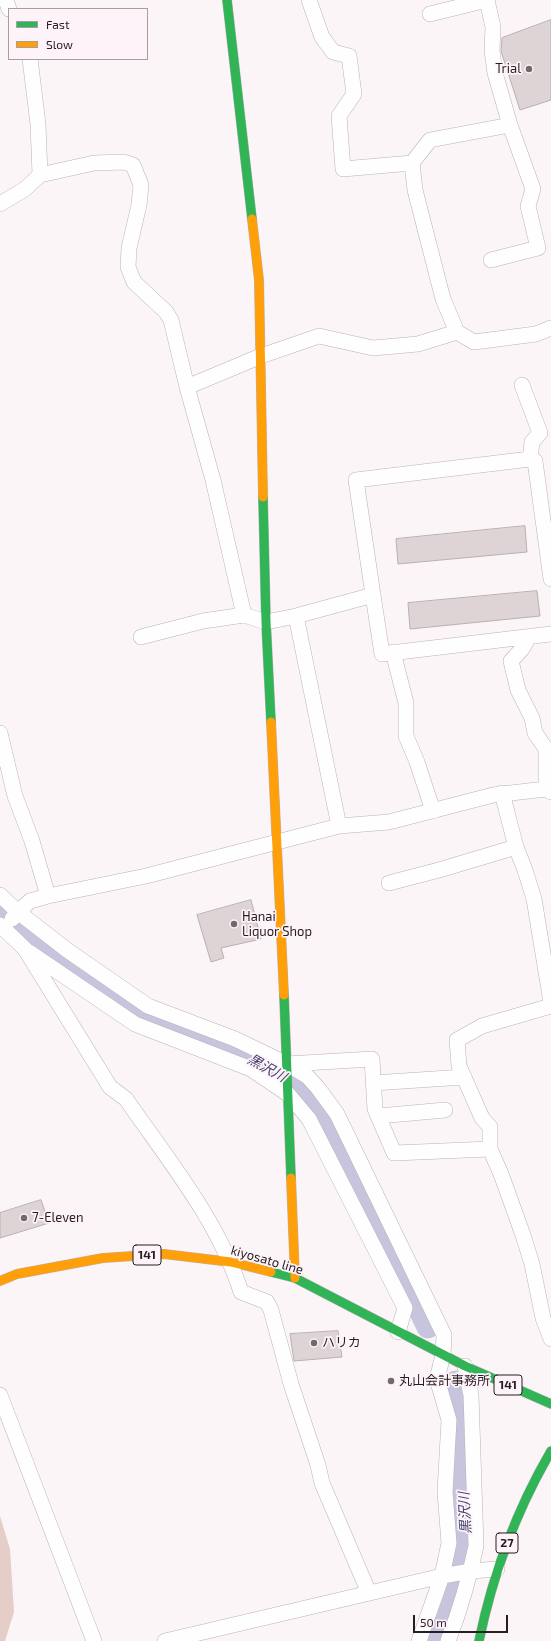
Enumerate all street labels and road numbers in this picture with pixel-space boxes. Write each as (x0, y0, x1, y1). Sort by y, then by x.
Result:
street label: kiyosato line (229, 1242, 305, 1278)
road number: 141 (133, 1245, 161, 1265)
road number: 141 (494, 1375, 522, 1395)
road number: 27 (496, 1533, 518, 1553)

